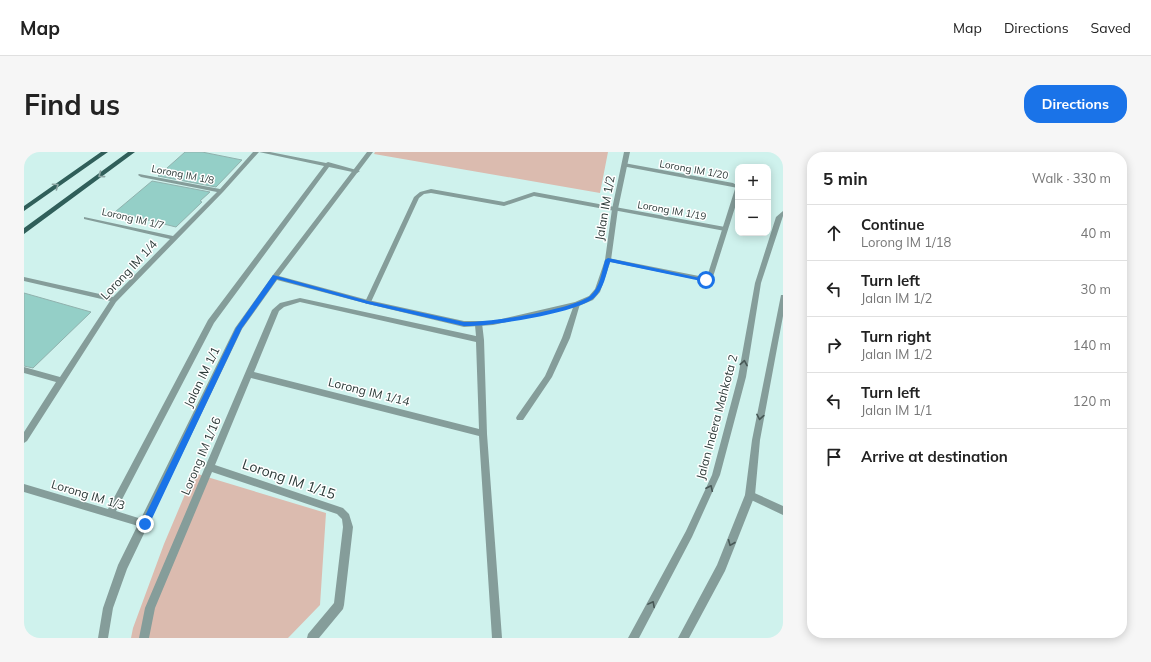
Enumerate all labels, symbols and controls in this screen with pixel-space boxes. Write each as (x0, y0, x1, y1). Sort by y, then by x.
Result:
text: Map (20, 16, 60, 40)
text: Map (953, 19, 982, 37)
text: Directions (1004, 19, 1069, 37)
text: Saved (1091, 19, 1131, 37)
button: Directions (1024, 85, 1127, 123)
text: Find us (24, 87, 120, 122)
street label: Lorong IM 1/20 (659, 157, 729, 182)
street label: Lorong IM 1/8 (150, 162, 215, 187)
map controls (735, 164, 771, 236)
button: + (735, 164, 771, 200)
text: 5 min (823, 168, 868, 189)
one-way arrow (98, 170, 105, 177)
text: Walk · 330 m (1032, 170, 1111, 186)
street label: Jalan IM 1/2 (591, 174, 618, 242)
one-way arrow (52, 183, 59, 191)
street label: Lorong IM 1/19 (637, 198, 707, 223)
button: − (735, 200, 771, 236)
street label: Lorong IM 1/7 (100, 205, 165, 232)
text: Continue (861, 215, 924, 234)
icon: ahead (823, 222, 845, 244)
text: 40 m (1081, 225, 1111, 241)
text: Lorong IM 1/18 (861, 234, 951, 250)
street label: Lorong IM 1/4 (97, 237, 160, 303)
route start (697, 271, 715, 289)
text: Turn left (861, 271, 920, 290)
icon: left (823, 278, 845, 300)
text: 30 m (1081, 281, 1111, 297)
text: Jalan IM 1/2 (861, 290, 932, 306)
text: Turn right (861, 327, 931, 346)
icon: right (823, 334, 845, 356)
text: 140 m (1073, 337, 1111, 353)
street label: Jalan IM 1/1 (180, 344, 223, 410)
text: Jalan IM 1/2 (861, 346, 932, 362)
street label: Jalan Indera Mahkota 2 (693, 353, 740, 481)
one-way arrow (740, 360, 748, 366)
street label: Lorong IM 1/14 (327, 374, 411, 409)
text: Turn left (861, 383, 920, 402)
icon: left (823, 390, 845, 412)
text: 120 m (1073, 393, 1111, 409)
text: Jalan IM 1/1 (861, 402, 932, 418)
street label: Lorong IM 1/16 (177, 414, 224, 497)
one-way arrow (756, 414, 764, 421)
icon: arrive (823, 446, 845, 468)
text: Arrive at destination (861, 447, 1008, 466)
street label: Lorong IM 1/15 (240, 455, 338, 503)
street label: Lorong IM 1/3 (50, 476, 127, 513)
one-way arrow (705, 485, 713, 492)
route end (136, 515, 154, 533)
one-way arrow (727, 540, 735, 547)
one-way arrow (647, 601, 655, 608)

